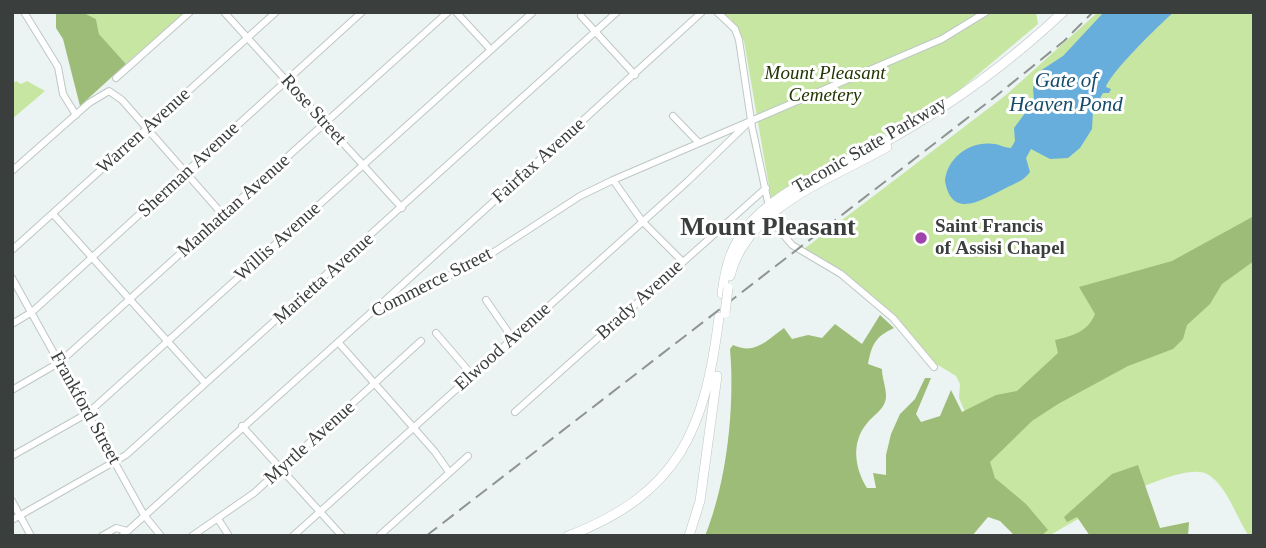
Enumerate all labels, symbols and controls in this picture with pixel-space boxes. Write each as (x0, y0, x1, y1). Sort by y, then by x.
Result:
park label: Mount Pleasant Cemetery (765, 63, 885, 107)
water label: Gate of Heaven Pond (1009, 68, 1123, 118)
street label: Rose Street (275, 70, 351, 150)
street label: Warren Avenue (93, 83, 195, 179)
street label: Taconic State Parkway (789, 93, 951, 199)
street label: Fairfax Avenue (488, 113, 590, 209)
street label: Sherman Avenue (134, 117, 244, 223)
street label: Manhattan Avenue (173, 149, 295, 263)
street label: Willis Avenue (230, 197, 326, 287)
district label: Mount Pleasant (680, 212, 856, 244)
place label: Saint Francis of Assisi Chapel (935, 216, 1065, 260)
street label: Marietta Avenue (269, 228, 379, 330)
marker: Saint Francis of Assisi Chapel (913, 230, 929, 246)
street label: Commerce Street (368, 243, 496, 323)
street label: Brady Avenue (592, 255, 688, 345)
street label: Elwood Avenue (450, 298, 556, 396)
street label: Frankford Street (45, 348, 125, 468)
street label: Myrtle Avenue (260, 396, 360, 490)

